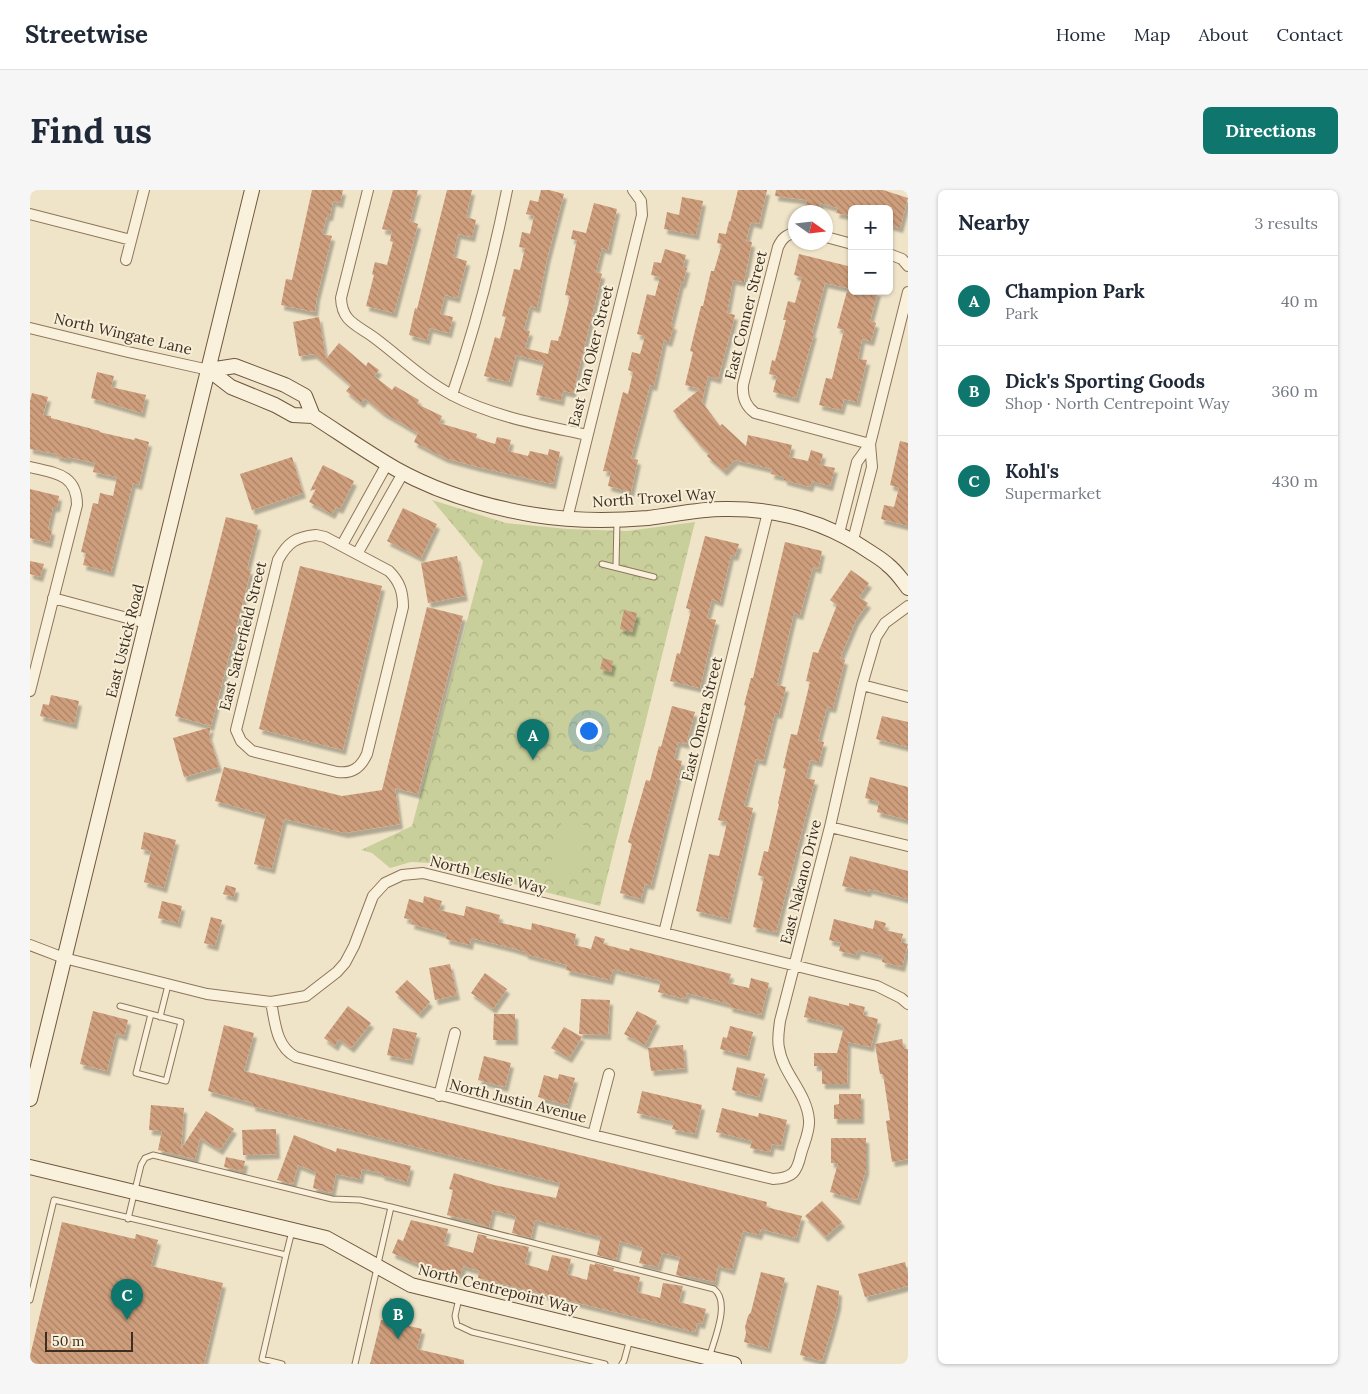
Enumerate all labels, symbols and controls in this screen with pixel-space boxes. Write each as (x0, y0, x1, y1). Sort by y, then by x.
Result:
text: Streetwise (25, 19, 148, 50)
text: Home (1056, 23, 1106, 46)
text: Map (1134, 23, 1170, 46)
text: About (1198, 23, 1248, 46)
text: Contact (1276, 23, 1343, 46)
button: Directions (1203, 107, 1338, 154)
text: Find us (30, 108, 152, 153)
north arrow (788, 205, 833, 250)
map controls (848, 205, 893, 295)
button: + (848, 205, 893, 250)
text: Nearby (958, 209, 1029, 236)
text: 3 results (1254, 213, 1318, 233)
street label: East Conner Street (720, 248, 771, 381)
button: − (848, 250, 893, 295)
text: Champion Park (1005, 279, 1145, 303)
street label: East Van Oker Street (564, 283, 617, 429)
text: A (969, 291, 979, 311)
text: 40 m (1281, 291, 1318, 311)
text: Park (1005, 303, 1038, 323)
street label: North Wingate Lane (52, 308, 194, 359)
text: Dick's Sporting Goods (1005, 369, 1205, 393)
text: B (969, 381, 979, 401)
text: 360 m (1271, 381, 1318, 401)
text: Shop · North Centrepoint Way (1005, 393, 1230, 413)
text: Kohl's (1005, 459, 1059, 483)
text: C (968, 471, 980, 491)
text: 430 m (1272, 471, 1318, 491)
text: Supermarket (1005, 483, 1101, 503)
street label: North Troxel Way (592, 484, 716, 511)
street label: East Satterfield Street (215, 559, 270, 713)
street label: East Ustick Road (101, 582, 148, 700)
street label: East Omera Street (677, 654, 726, 783)
your location (576, 718, 602, 744)
pin: A (517, 719, 549, 760)
street label: East Nakano Drive (776, 817, 825, 946)
street label: North Leslie Way (428, 851, 548, 898)
street label: North Justin Avenue (447, 1074, 589, 1127)
street label: North Centrepoint Way (416, 1259, 580, 1318)
pin: C (111, 1279, 143, 1320)
pin: B (382, 1298, 414, 1339)
scale bar (45, 1329, 132, 1352)
text: 50 m (52, 1332, 85, 1350)

